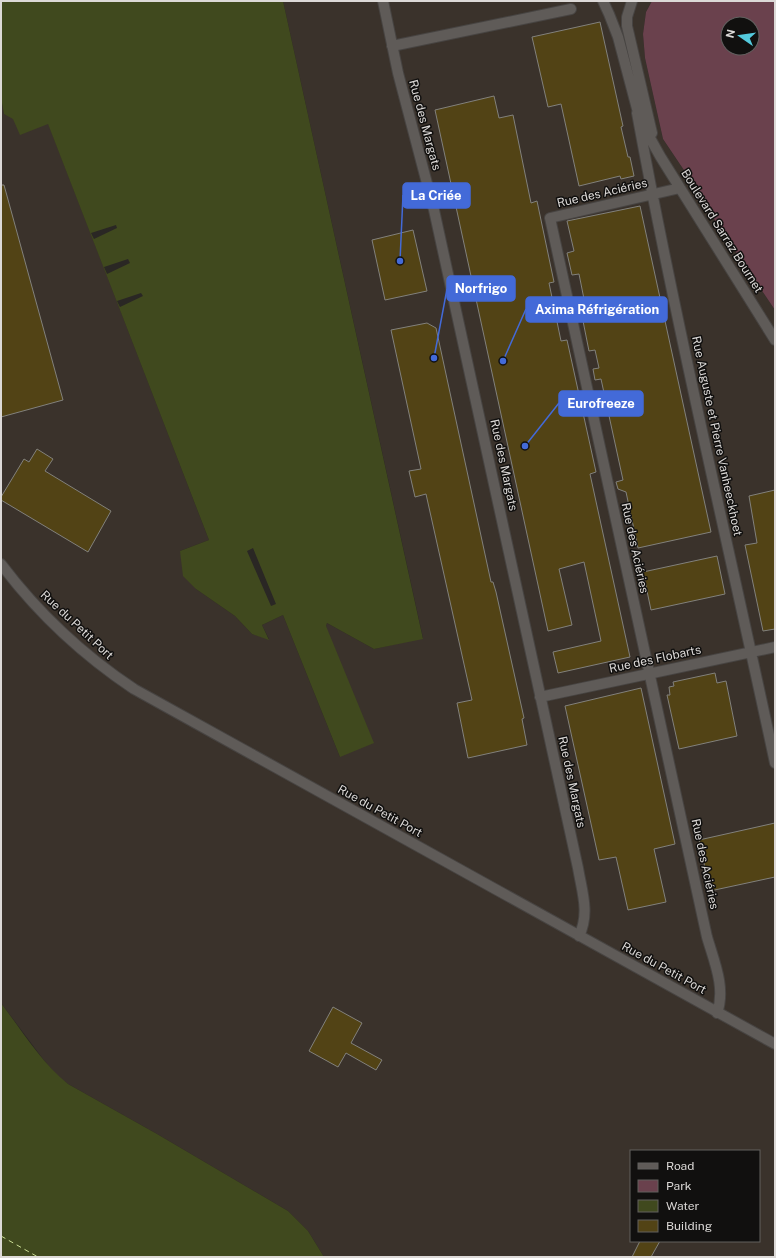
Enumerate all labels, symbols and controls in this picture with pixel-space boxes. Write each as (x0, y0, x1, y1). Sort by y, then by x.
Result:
north arrow (720, 16, 760, 56)
text: N (723, 28, 737, 39)
street label: Rue des Margats (406, 78, 444, 172)
street label: Boulevard Sarraz Bournet (678, 167, 766, 296)
street label: Rue des Aciéries (555, 176, 649, 210)
callout: La Criée (403, 183, 470, 208)
text: La Criée (411, 188, 461, 203)
callout: Norfrigo (447, 276, 515, 301)
text: Norfrigo (455, 281, 507, 296)
callout: Axima Réfrigération (526, 297, 667, 322)
text: Axima Réfrigération (535, 302, 659, 317)
street label: Rue Auguste et Pierre Vanheeckhoet (689, 335, 745, 538)
callout: Eurofreeze (559, 391, 643, 416)
text: Eurofreeze (567, 396, 635, 411)
street label: Rue des Margats (487, 418, 521, 512)
street label: Rue des Aciéries (619, 501, 651, 595)
street label: Rue du Petit Port (38, 588, 116, 662)
street label: Rue des Flobarts (608, 642, 702, 676)
street label: Rue des Margats (555, 735, 589, 829)
street label: Rue du Petit Port (335, 782, 425, 840)
street label: Rue des Aciéries (689, 817, 721, 911)
street label: Rue du Petit Port (619, 939, 709, 997)
legend (630, 1150, 760, 1242)
text: Road (666, 1159, 694, 1173)
text: Park (666, 1179, 692, 1193)
text: Water (666, 1199, 700, 1213)
text: Building (666, 1219, 712, 1233)

